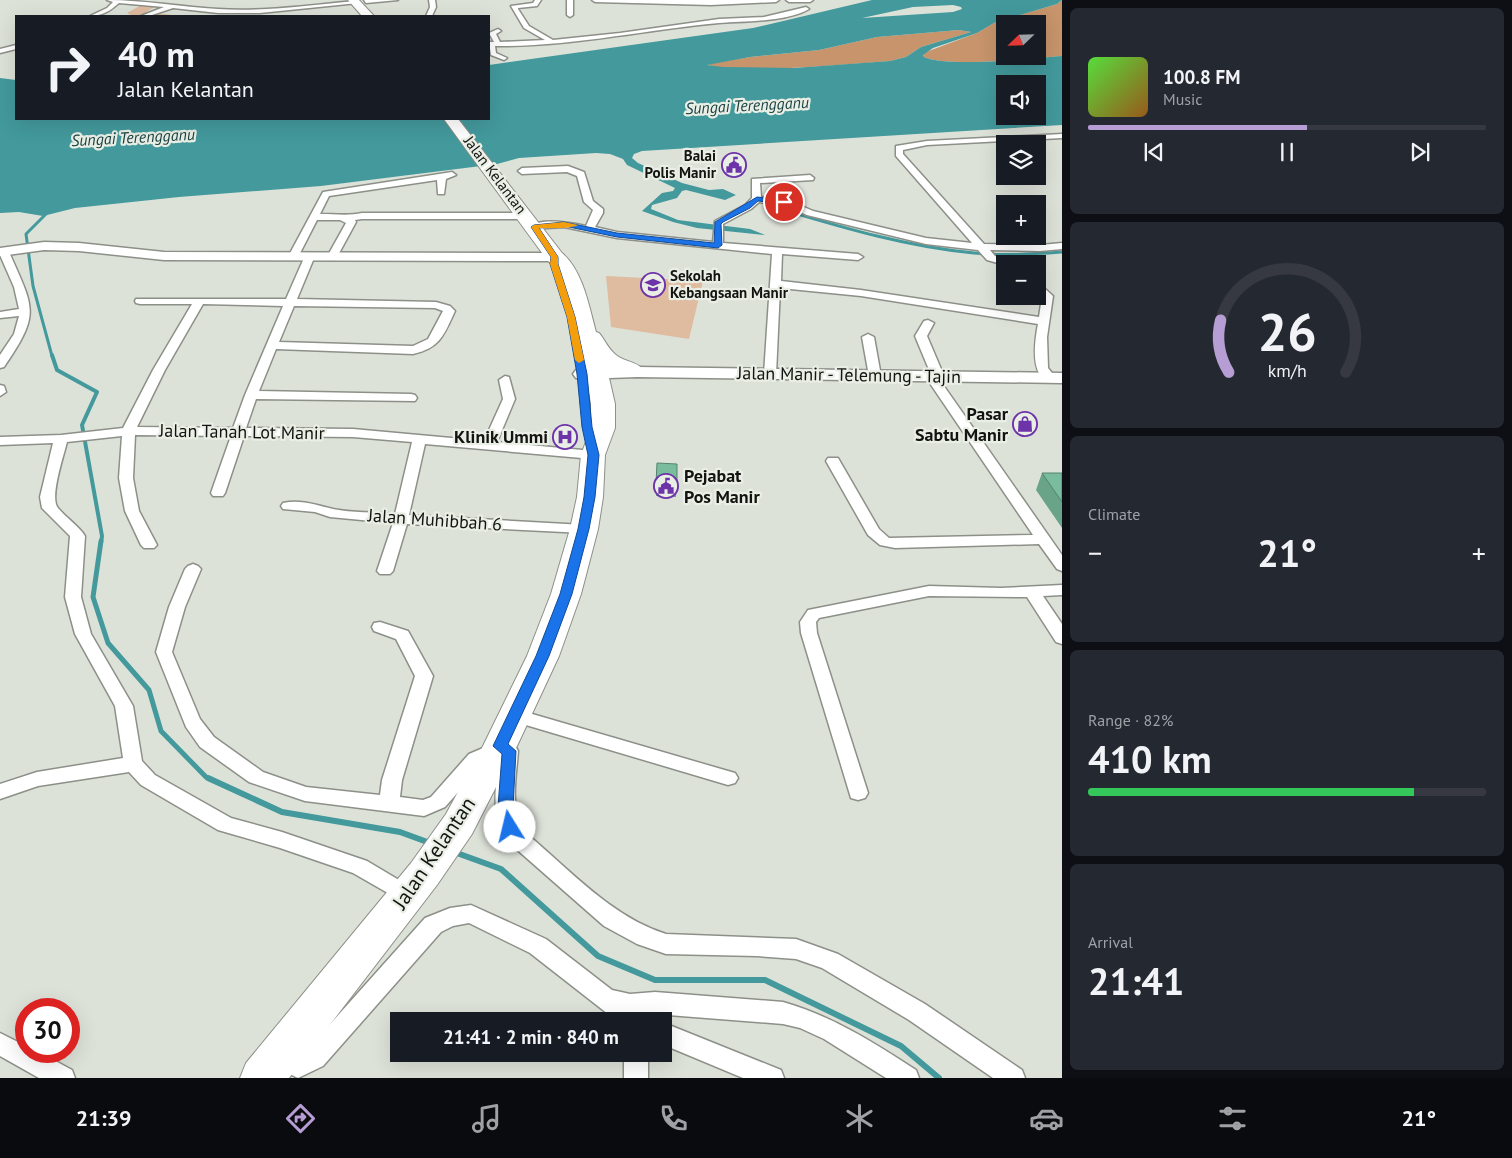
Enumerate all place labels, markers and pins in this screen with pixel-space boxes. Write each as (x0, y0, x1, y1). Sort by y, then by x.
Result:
place label: Balai Polis Manir (644, 146, 717, 182)
public building icon: Balai Polis Manir (721, 152, 747, 178)
pin (763, 181, 805, 223)
place label: Sekolah Kebangsaan Manir (670, 266, 789, 302)
school or university icon: Sekolah Kebangsaan Manir (640, 272, 666, 298)
place label: Pasar Sabtu Manir (915, 402, 1009, 446)
shop icon: Pasar Sabtu Manir (1012, 411, 1038, 437)
hospital icon: Klinik Ummi (552, 424, 578, 450)
place label: Klinik Ummi (454, 425, 548, 448)
place label: Pejabat Pos Manir (684, 464, 760, 508)
public building icon: Pejabat Pos Manir (653, 473, 679, 499)

